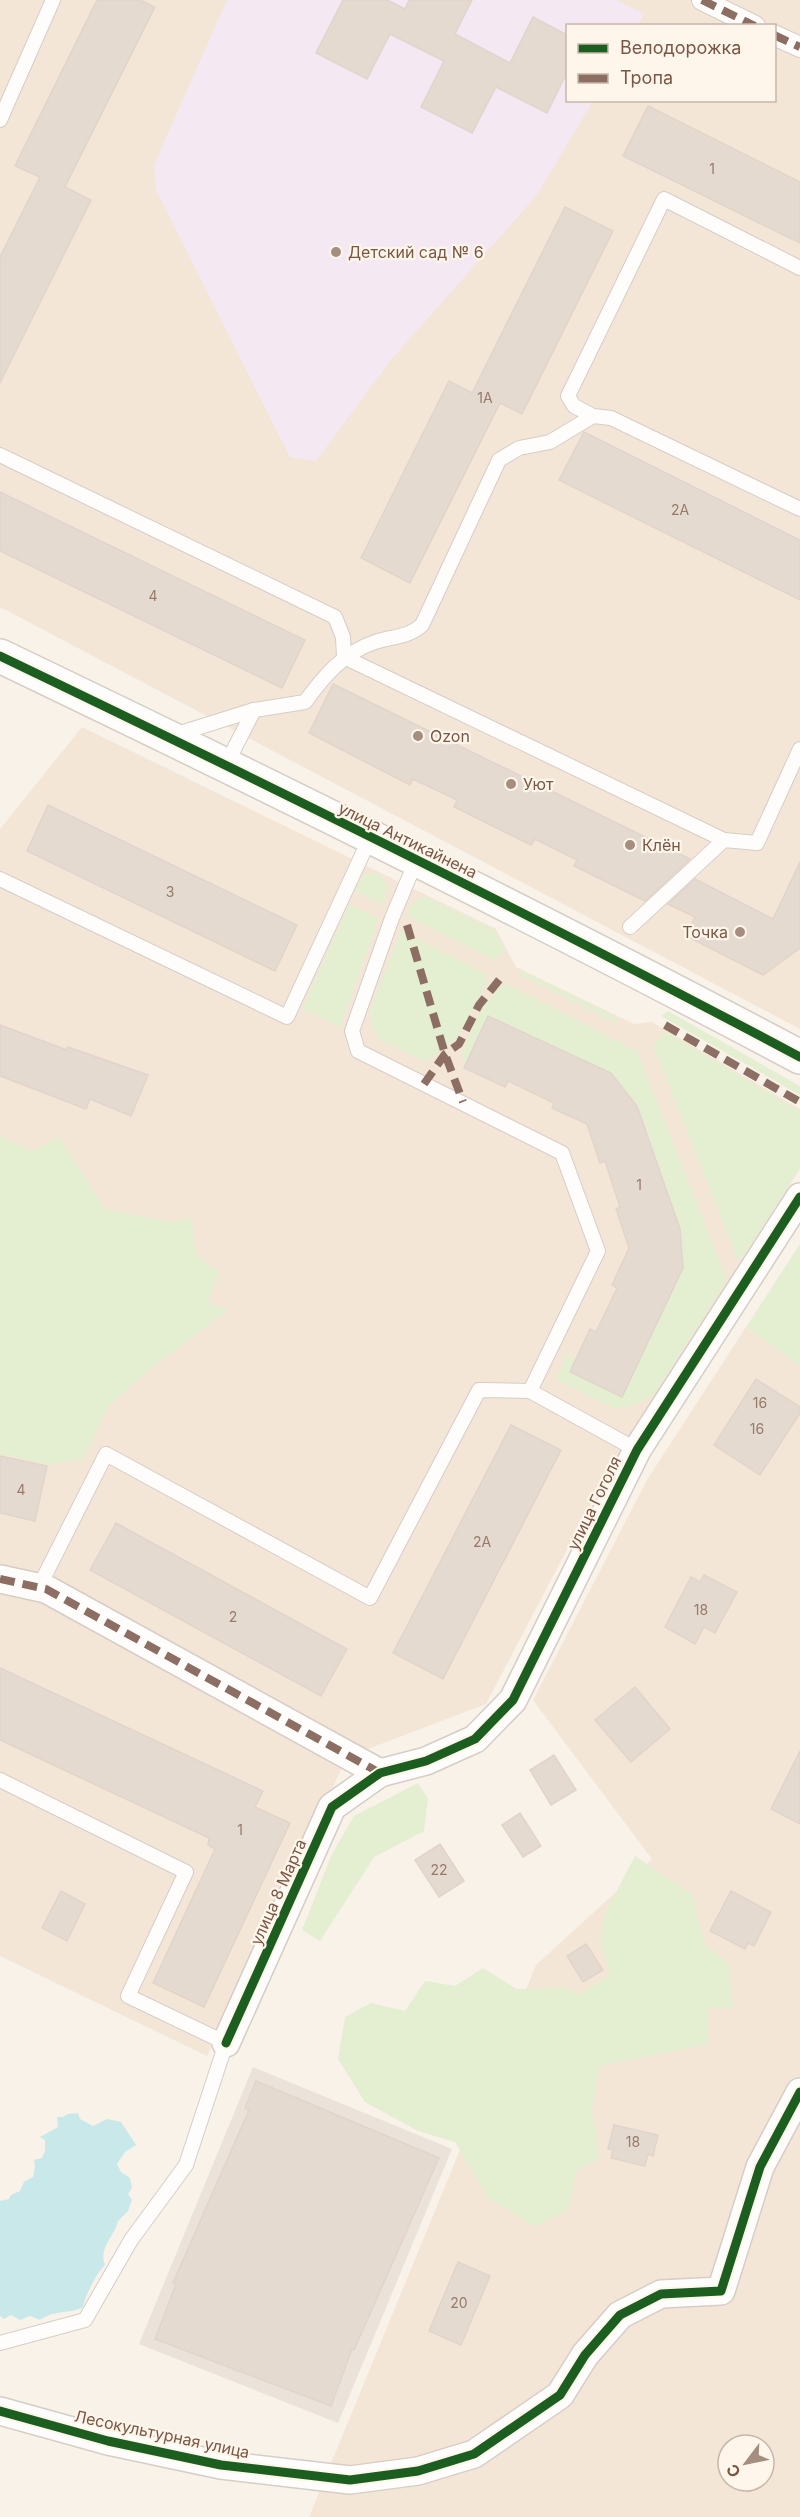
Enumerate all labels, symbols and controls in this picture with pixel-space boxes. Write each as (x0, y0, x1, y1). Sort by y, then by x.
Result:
legend (566, 24, 776, 102)
text: Велодорожка (620, 37, 741, 58)
text: Тропа (620, 67, 673, 88)
house number: 1 (709, 160, 715, 177)
place label: Детский сад № 6 (348, 242, 484, 262)
marker: Детский сад № 6 (329, 245, 343, 259)
house number: 1А (477, 389, 493, 406)
house number: 2А (671, 501, 689, 518)
house number: 4 (148, 587, 158, 604)
place label: Ozon (430, 726, 470, 746)
marker: Ozon (411, 729, 425, 743)
place label: Уют (523, 774, 554, 794)
marker: Уют (504, 777, 518, 791)
street label: улица Антикайнена (335, 798, 481, 882)
place label: Клён (642, 835, 681, 855)
marker: Клён (623, 838, 637, 852)
house number: 3 (166, 883, 174, 900)
place label: Точка (682, 922, 728, 942)
marker: Точка (733, 925, 747, 939)
house number: 1 (636, 1176, 642, 1193)
house number: 16 (753, 1394, 767, 1411)
house number: 16 (750, 1420, 764, 1437)
street label: улица Гоголя (563, 1453, 625, 1553)
house number: 4 (16, 1481, 26, 1498)
house number: 2А (473, 1533, 491, 1550)
house number: 18 (694, 1601, 708, 1618)
house number: 2 (229, 1608, 237, 1625)
house number: 1 (237, 1821, 243, 1838)
street label: улица 8 Марта (246, 1836, 310, 1948)
house number: 22 (430, 1861, 448, 1878)
house number: 18 (626, 2133, 640, 2150)
house number: 20 (450, 2294, 468, 2311)
street label: Лесокультурная улица (73, 2406, 251, 2462)
north arrow (716, 2433, 776, 2493)
text: С (722, 2460, 745, 2481)

